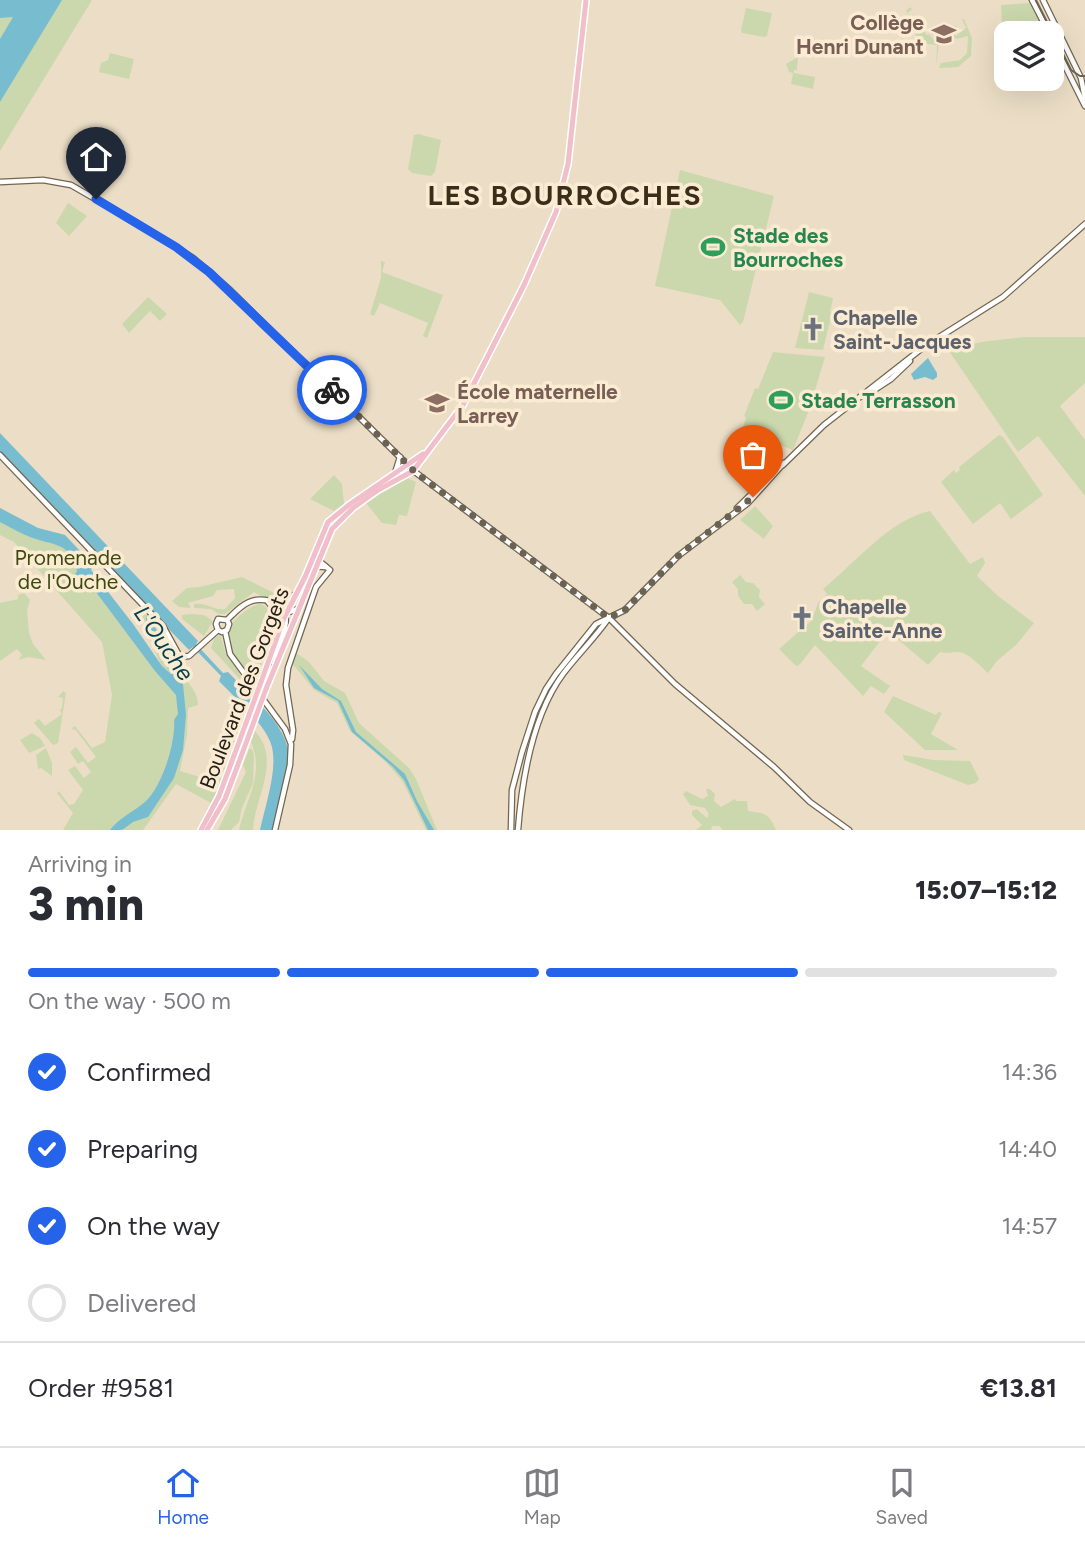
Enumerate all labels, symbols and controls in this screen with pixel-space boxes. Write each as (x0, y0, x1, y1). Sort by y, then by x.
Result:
place label: Collège Henri Dunant (796, 10, 924, 59)
school or university icon: Collège Henri Dunant (930, 20, 958, 48)
map controls (994, 21, 1064, 91)
button: layers (994, 21, 1064, 91)
pin (66, 127, 126, 199)
icon: home (77, 138, 115, 176)
district label: LES BOURROCHES (427, 178, 703, 212)
place label: Stade des Bourroches (733, 223, 843, 272)
sports icon: Stade des Bourroches (699, 233, 727, 261)
place label: Chapelle Saint-Jacques (833, 305, 972, 354)
church icon: Chapelle Saint-Jacques (799, 315, 827, 343)
courier (297, 355, 367, 425)
icon: bike (313, 371, 351, 409)
place label: École maternelle Larrey (457, 379, 618, 428)
sports icon: Stade Terrasson (767, 386, 795, 414)
place label: Stade Terrasson (801, 388, 956, 413)
school or university icon: École maternelle Larrey (423, 389, 451, 417)
pin (723, 425, 783, 497)
icon: bag (734, 436, 772, 474)
park label: Promenade de l'Ouche (15, 545, 121, 594)
street label: Boulevard des Gorgets (194, 584, 294, 792)
place label: Chapelle Sainte-Anne (822, 594, 943, 643)
water label: L'Ouche (128, 600, 200, 686)
church icon: Chapelle Sainte-Anne (788, 604, 816, 632)
text: Arriving in (28, 850, 132, 878)
text: 15:07–15:12 (915, 874, 1057, 906)
text: 3 min (28, 876, 144, 932)
text: On the way · 500 m (28, 987, 231, 1015)
icon: check (28, 1053, 66, 1091)
text: Confirmed (87, 1056, 211, 1088)
text: 14:36 (1002, 1058, 1057, 1086)
icon: check (28, 1130, 66, 1168)
text: Preparing (87, 1133, 198, 1165)
text: 14:40 (998, 1135, 1057, 1163)
icon: check (28, 1207, 66, 1245)
text: On the way (87, 1210, 220, 1242)
text: 14:57 (1002, 1212, 1057, 1240)
text: Delivered (87, 1287, 196, 1319)
text: Order #9581 (28, 1372, 174, 1404)
text: €13.81 (980, 1372, 1057, 1404)
tab: Home (157, 1464, 209, 1529)
tab: Map (523, 1464, 561, 1529)
tab: Saved (875, 1464, 928, 1529)

